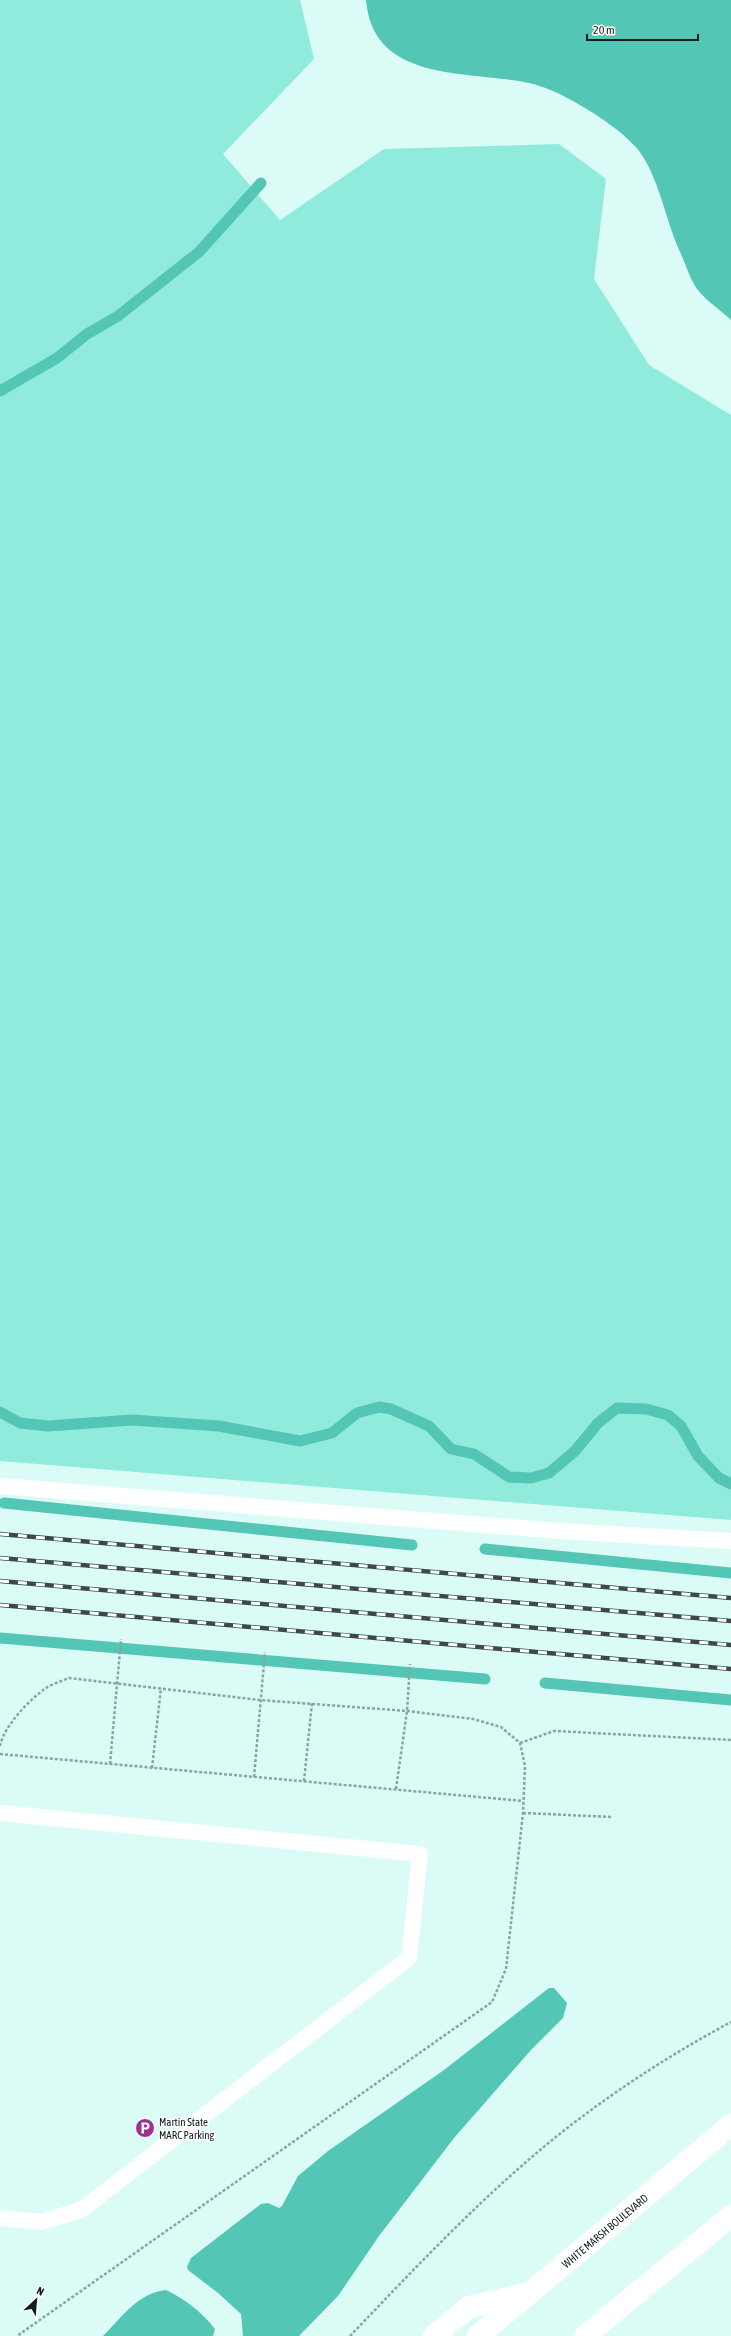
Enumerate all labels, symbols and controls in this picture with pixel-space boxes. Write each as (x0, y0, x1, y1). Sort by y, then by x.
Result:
scale bar (587, 16, 698, 42)
text: 20 m (593, 23, 615, 37)
place label: Martin State MARC Parking (159, 2116, 215, 2141)
parking icon: Martin State MARC Parking (134, 2117, 156, 2139)
street label: WHITE MARSH BOULEVARD (560, 2192, 650, 2270)
north arrow (16, 2280, 56, 2320)
text: N (35, 2284, 46, 2298)

